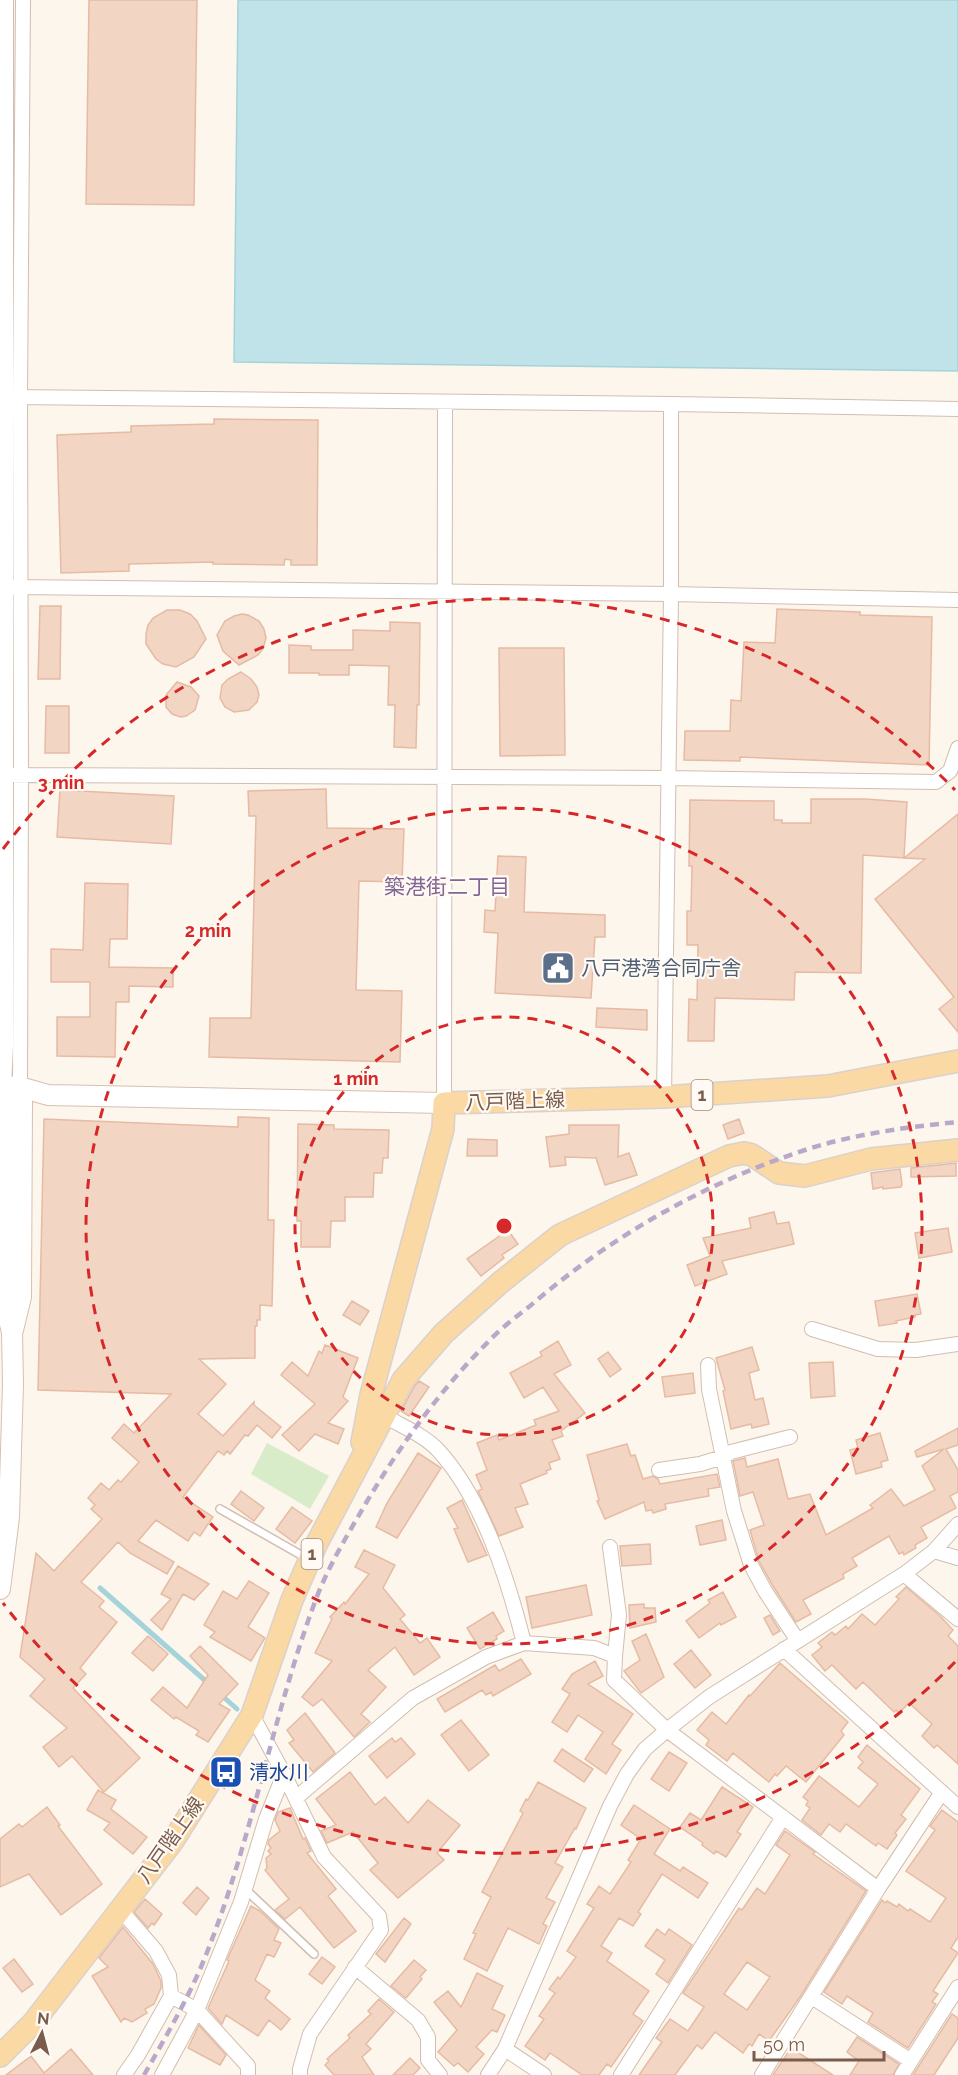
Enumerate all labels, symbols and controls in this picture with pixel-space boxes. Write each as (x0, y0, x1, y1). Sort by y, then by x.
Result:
text: 3 min (38, 772, 84, 793)
district label: 築港街二丁目 (384, 874, 510, 899)
text: 2 min (185, 920, 231, 941)
public building icon: 八戸港湾合同庁舎 (540, 950, 576, 986)
place label: 八戸港湾合同庁舎 (581, 956, 741, 980)
text: 1 min (333, 1068, 379, 1089)
road number: 1 (692, 1080, 712, 1110)
street label: 八戸階上線 (465, 1087, 565, 1115)
centre of rings (494, 1216, 514, 1236)
road number: 1 (302, 1539, 322, 1569)
bus stop icon: 清水川 (208, 1754, 244, 1790)
place label: 清水川 (249, 1760, 309, 1784)
street label: 八戸階上線 (131, 1792, 209, 1888)
north arrow (12, 2003, 72, 2063)
text: N (36, 2008, 51, 2029)
scale bar (754, 2024, 884, 2062)
text: 50 m (763, 2034, 805, 2055)

